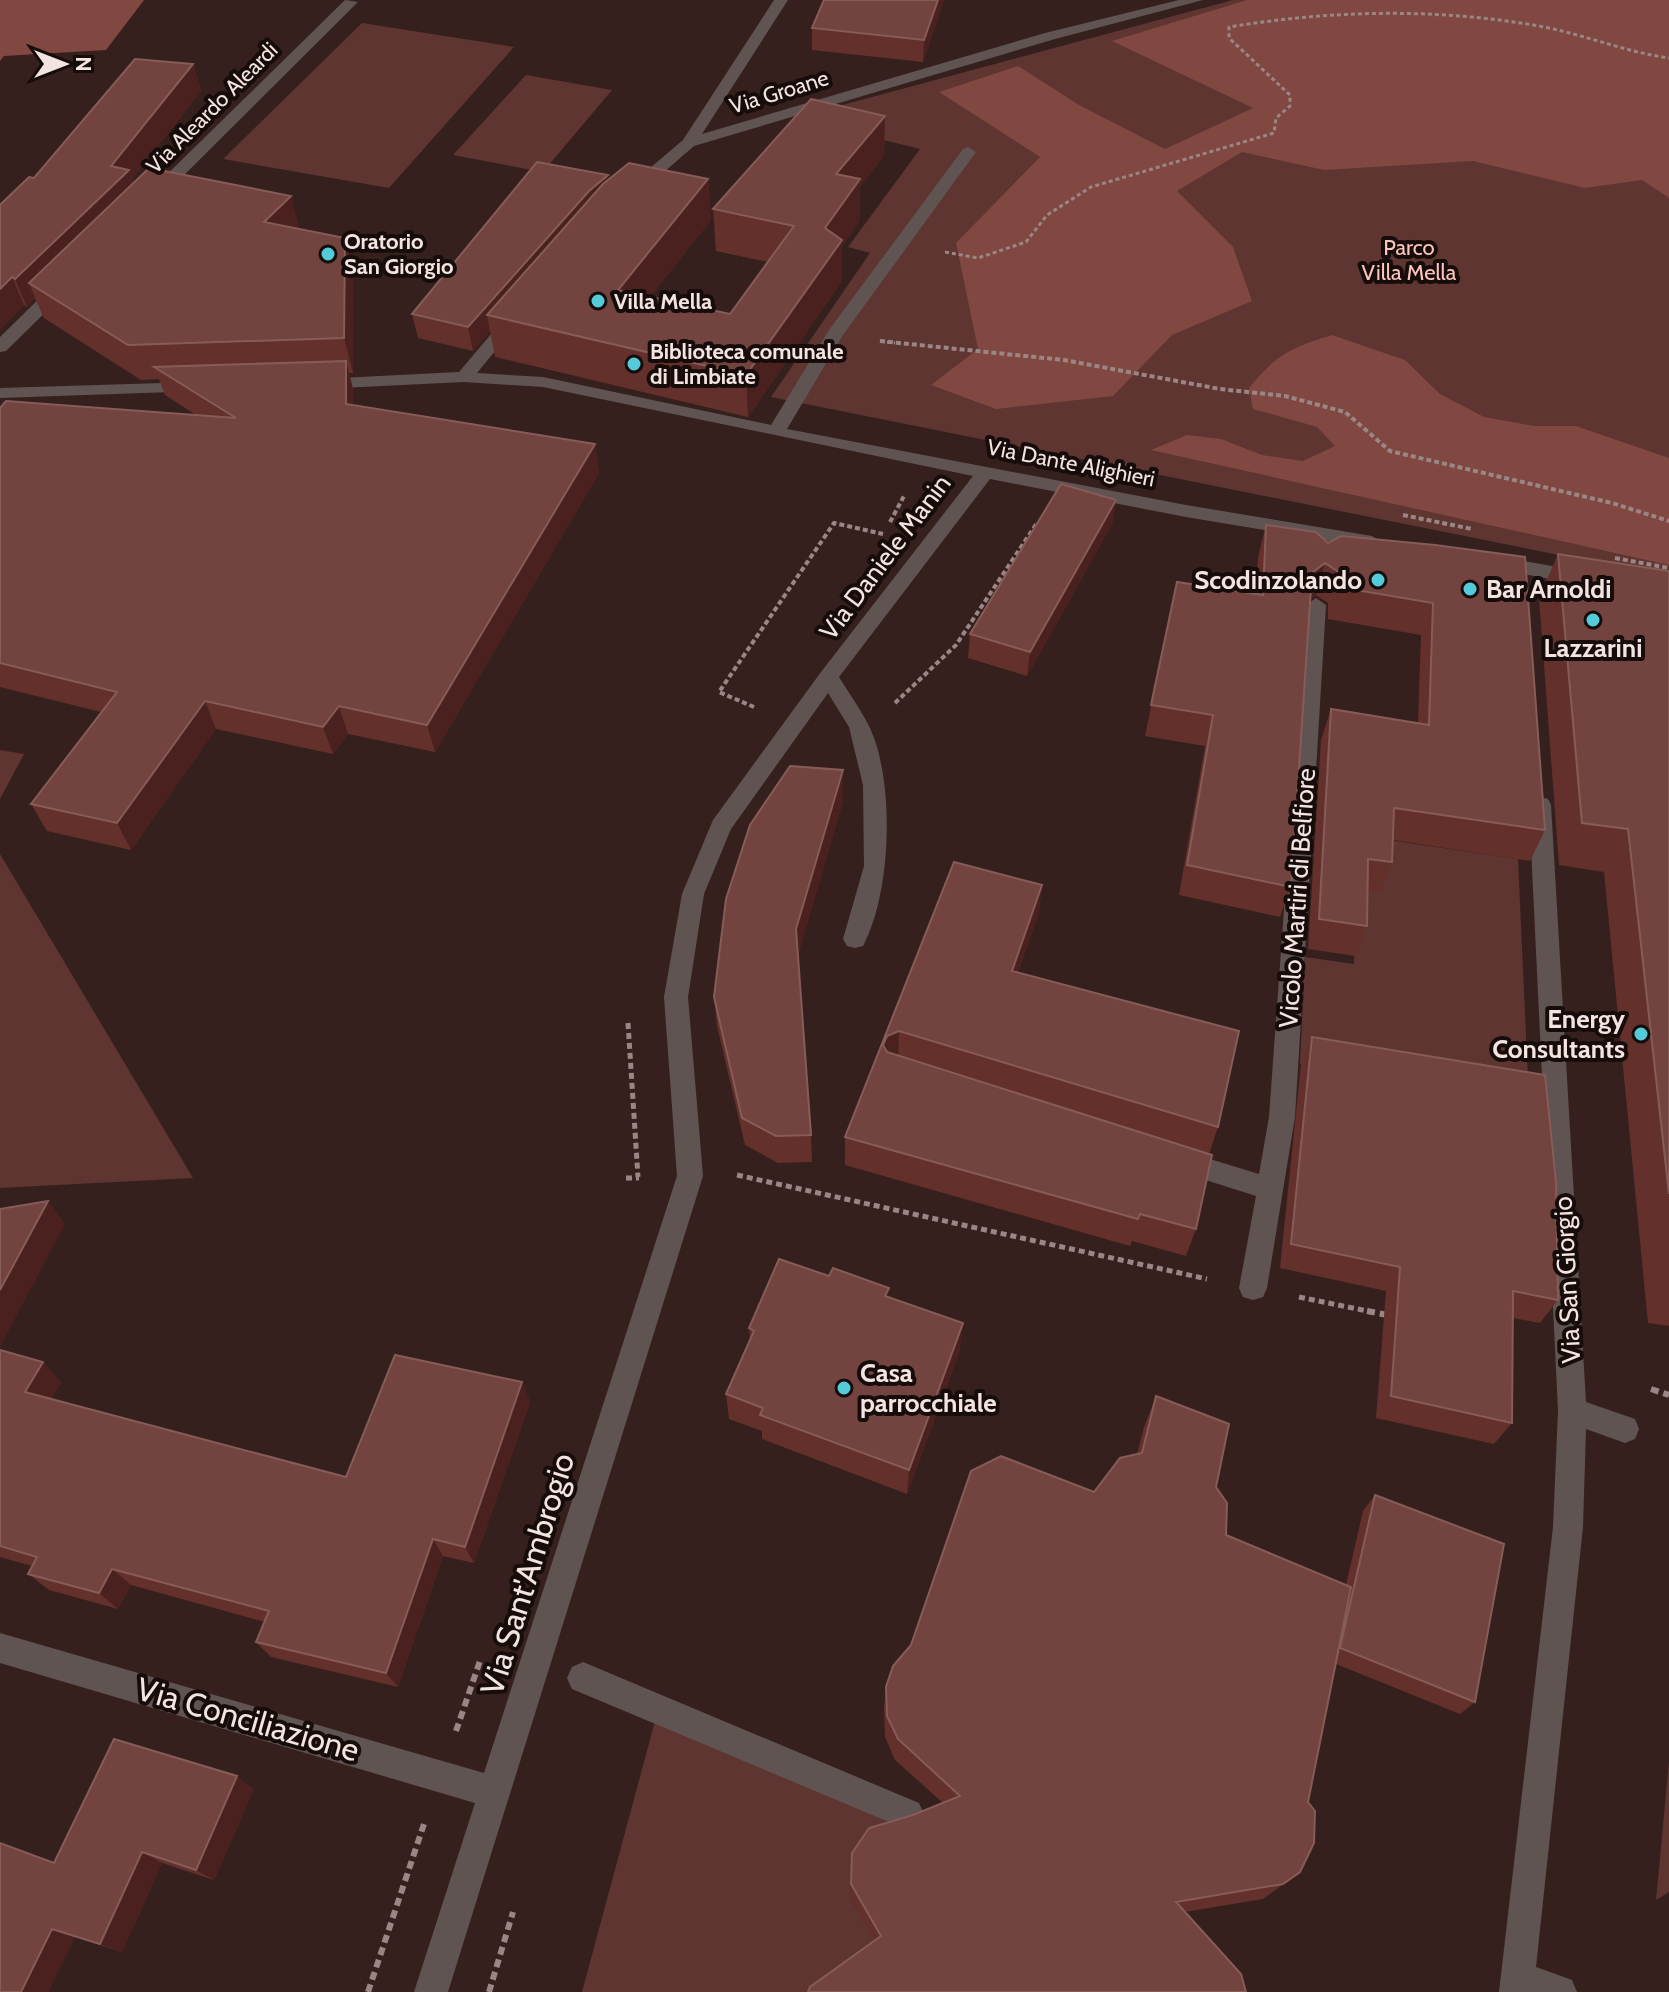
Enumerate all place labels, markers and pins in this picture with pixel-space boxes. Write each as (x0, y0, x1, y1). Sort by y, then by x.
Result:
place label: Oratorio San Giorgio (344, 228, 454, 280)
marker: Oratorio San Giorgio (319, 245, 337, 263)
place label: Villa Mella (614, 288, 712, 315)
marker: Villa Mella (589, 292, 607, 310)
place label: Biblioteca comunale di Limbiate (650, 338, 844, 390)
marker: Biblioteca comunale di Limbiate (625, 355, 643, 373)
place label: Scodinzolando (1194, 564, 1362, 596)
marker: Scodinzolando (1369, 571, 1387, 589)
place label: Bar Arnoldi (1486, 573, 1611, 605)
marker: Bar Arnoldi (1461, 580, 1479, 598)
marker: Lazzarini (1584, 611, 1602, 629)
place label: Lazzarini (1544, 632, 1642, 664)
place label: Energy Consultants (1492, 1003, 1625, 1065)
marker: Energy Consultants (1632, 1025, 1650, 1043)
place label: Casa parrocchiale (860, 1357, 997, 1419)
marker: Casa parrocchiale (835, 1379, 853, 1397)

